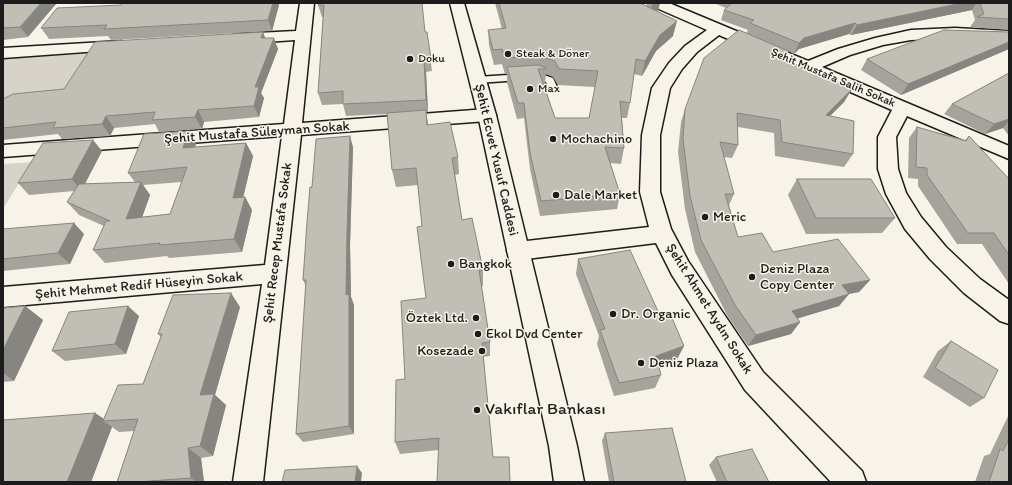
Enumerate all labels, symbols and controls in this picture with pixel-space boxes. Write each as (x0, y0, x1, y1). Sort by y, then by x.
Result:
street label: Şehit Mustafa Salih Sokak (769, 45, 897, 111)
place label: Steak & Döner (516, 47, 589, 61)
marker: Steak & Döner (503, 49, 513, 59)
place label: Doku (418, 52, 445, 66)
marker: Doku (405, 54, 415, 64)
street label: Şehit Ecvet Yusuf Caddesi (470, 82, 522, 238)
place label: Max (538, 82, 560, 96)
marker: Max (525, 84, 535, 94)
street label: Şehit Mustafa Süleyman Sokak (164, 118, 350, 148)
place label: Mochachino (561, 131, 632, 147)
marker: Mochachino (548, 134, 558, 144)
street label: Şehit Recep Mustafa Sokak (260, 162, 296, 324)
place label: Dale Market (564, 187, 637, 203)
marker: Dale Market (551, 190, 561, 200)
place label: Meric (713, 209, 746, 225)
marker: Meric (700, 212, 710, 222)
street label: Şehit Ahmet Aydın Sokak (662, 241, 756, 377)
place label: Bangkok (459, 256, 512, 272)
marker: Bangkok (446, 259, 456, 269)
place label: Deniz Plaza Copy Center (760, 261, 834, 294)
street label: Şehit Mehmet Redif Hüseyin Sokak (35, 269, 243, 303)
marker: Deniz Plaza Copy Center (747, 272, 757, 282)
place label: Dr. Organic (621, 306, 691, 322)
marker: Dr. Organic (608, 309, 618, 319)
place label: Öztek Ltd. (406, 310, 468, 326)
marker: Öztek Ltd. (471, 313, 481, 323)
place label: Ekol Dvd Center (486, 326, 583, 342)
marker: Ekol Dvd Center (473, 329, 483, 339)
place label: Kosezade (417, 343, 474, 359)
marker: Kosezade (477, 346, 487, 356)
place label: Deniz Plaza (649, 355, 718, 371)
marker: Deniz Plaza (636, 358, 646, 368)
place label: Vakıflar Bankası (485, 400, 605, 420)
marker: Vakıflar Bankası (472, 405, 482, 415)

